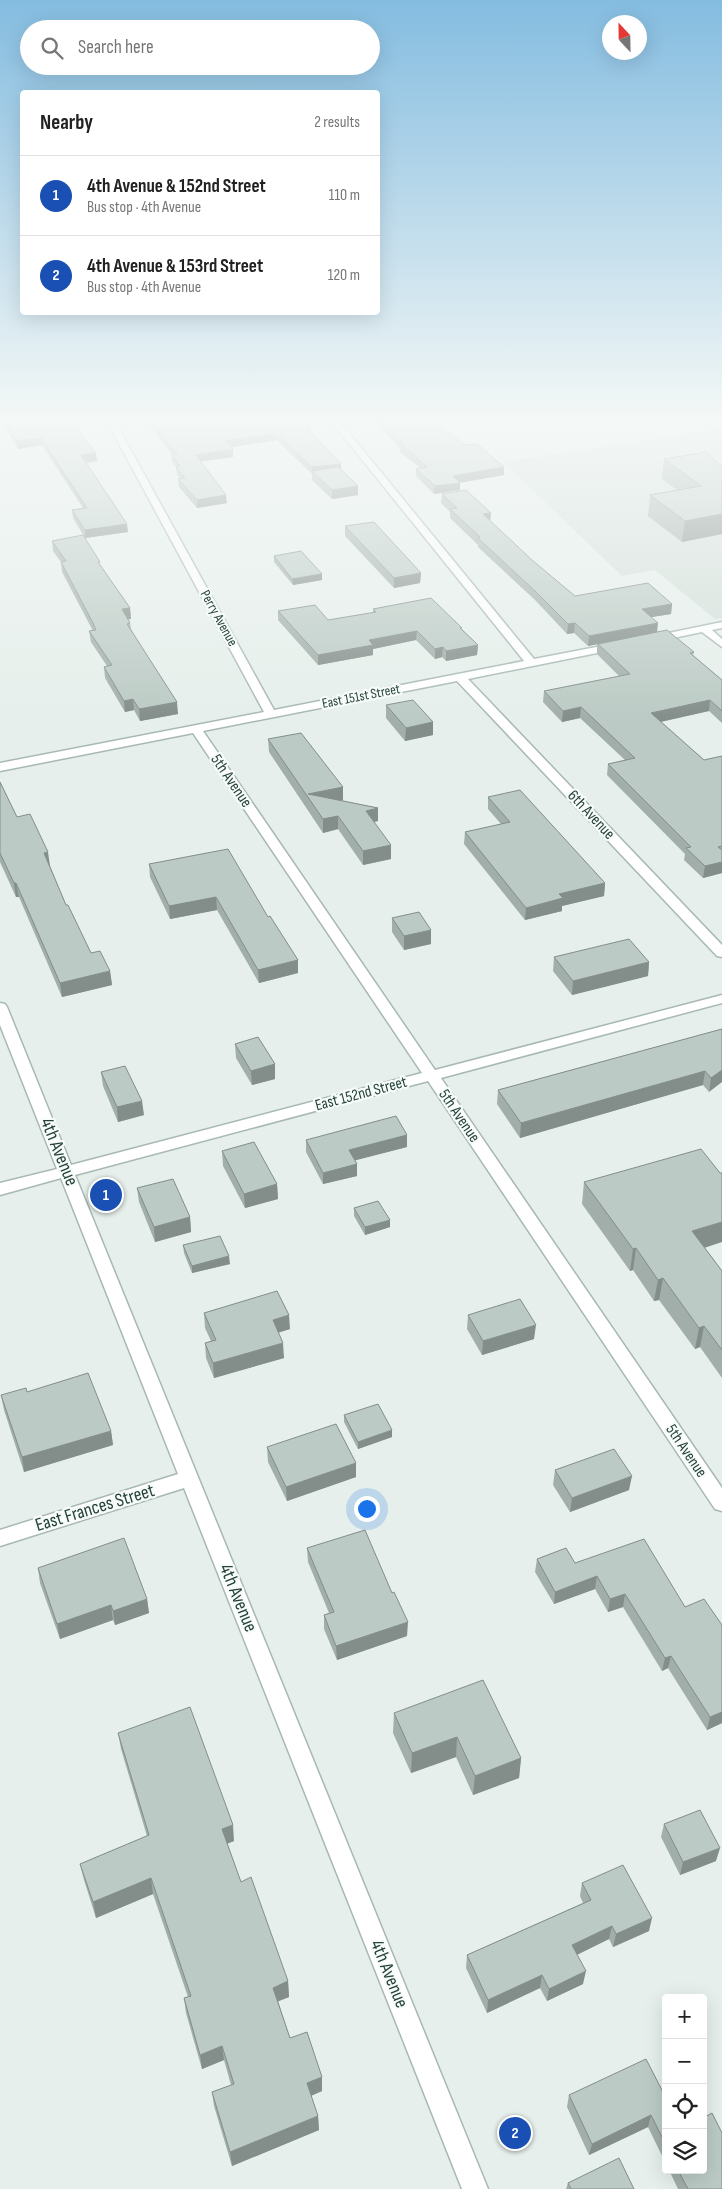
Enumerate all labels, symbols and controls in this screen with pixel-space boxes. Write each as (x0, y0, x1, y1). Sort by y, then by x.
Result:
north arrow (602, 15, 647, 60)
search box (20, 20, 380, 75)
icon: search (38, 34, 66, 62)
text: Search here (78, 36, 154, 59)
text: Nearby (40, 110, 93, 135)
text: 2 results (314, 113, 360, 132)
text: 4th Avenue & 152nd Street (87, 175, 266, 198)
text: 1 (53, 186, 59, 205)
text: 110 m (329, 186, 360, 205)
text: Bus stop · 4th Avenue (87, 198, 201, 217)
text: 4th Avenue & 153rd Street (87, 255, 263, 278)
text: 2 (52, 266, 60, 285)
text: 120 m (328, 266, 360, 285)
text: Bus stop · 4th Avenue (87, 278, 201, 297)
street label: Perry Avenue (197, 587, 241, 649)
street label: East 151st Street (321, 680, 401, 712)
street label: 5th Avenue (206, 751, 256, 811)
street label: 6th Avenue (563, 786, 619, 844)
street label: East 152nd Street (313, 1073, 409, 1115)
street label: 5th Avenue (434, 1086, 484, 1146)
street label: 4th Avenue (35, 1115, 83, 1189)
pin: 1 (90, 1176, 122, 1214)
street label: 5th Avenue (661, 1421, 711, 1481)
street label: East Frances Street (33, 1479, 158, 1537)
your location (354, 1496, 380, 1522)
street label: 4th Avenue (214, 1561, 262, 1635)
street label: 4th Avenue (365, 1937, 413, 2011)
map controls (662, 1994, 707, 2174)
button: + (662, 1994, 707, 2039)
button: − (662, 2039, 707, 2084)
button: locate (662, 2084, 707, 2129)
pin: 2 (499, 2114, 531, 2152)
button: layers (662, 2129, 707, 2174)

